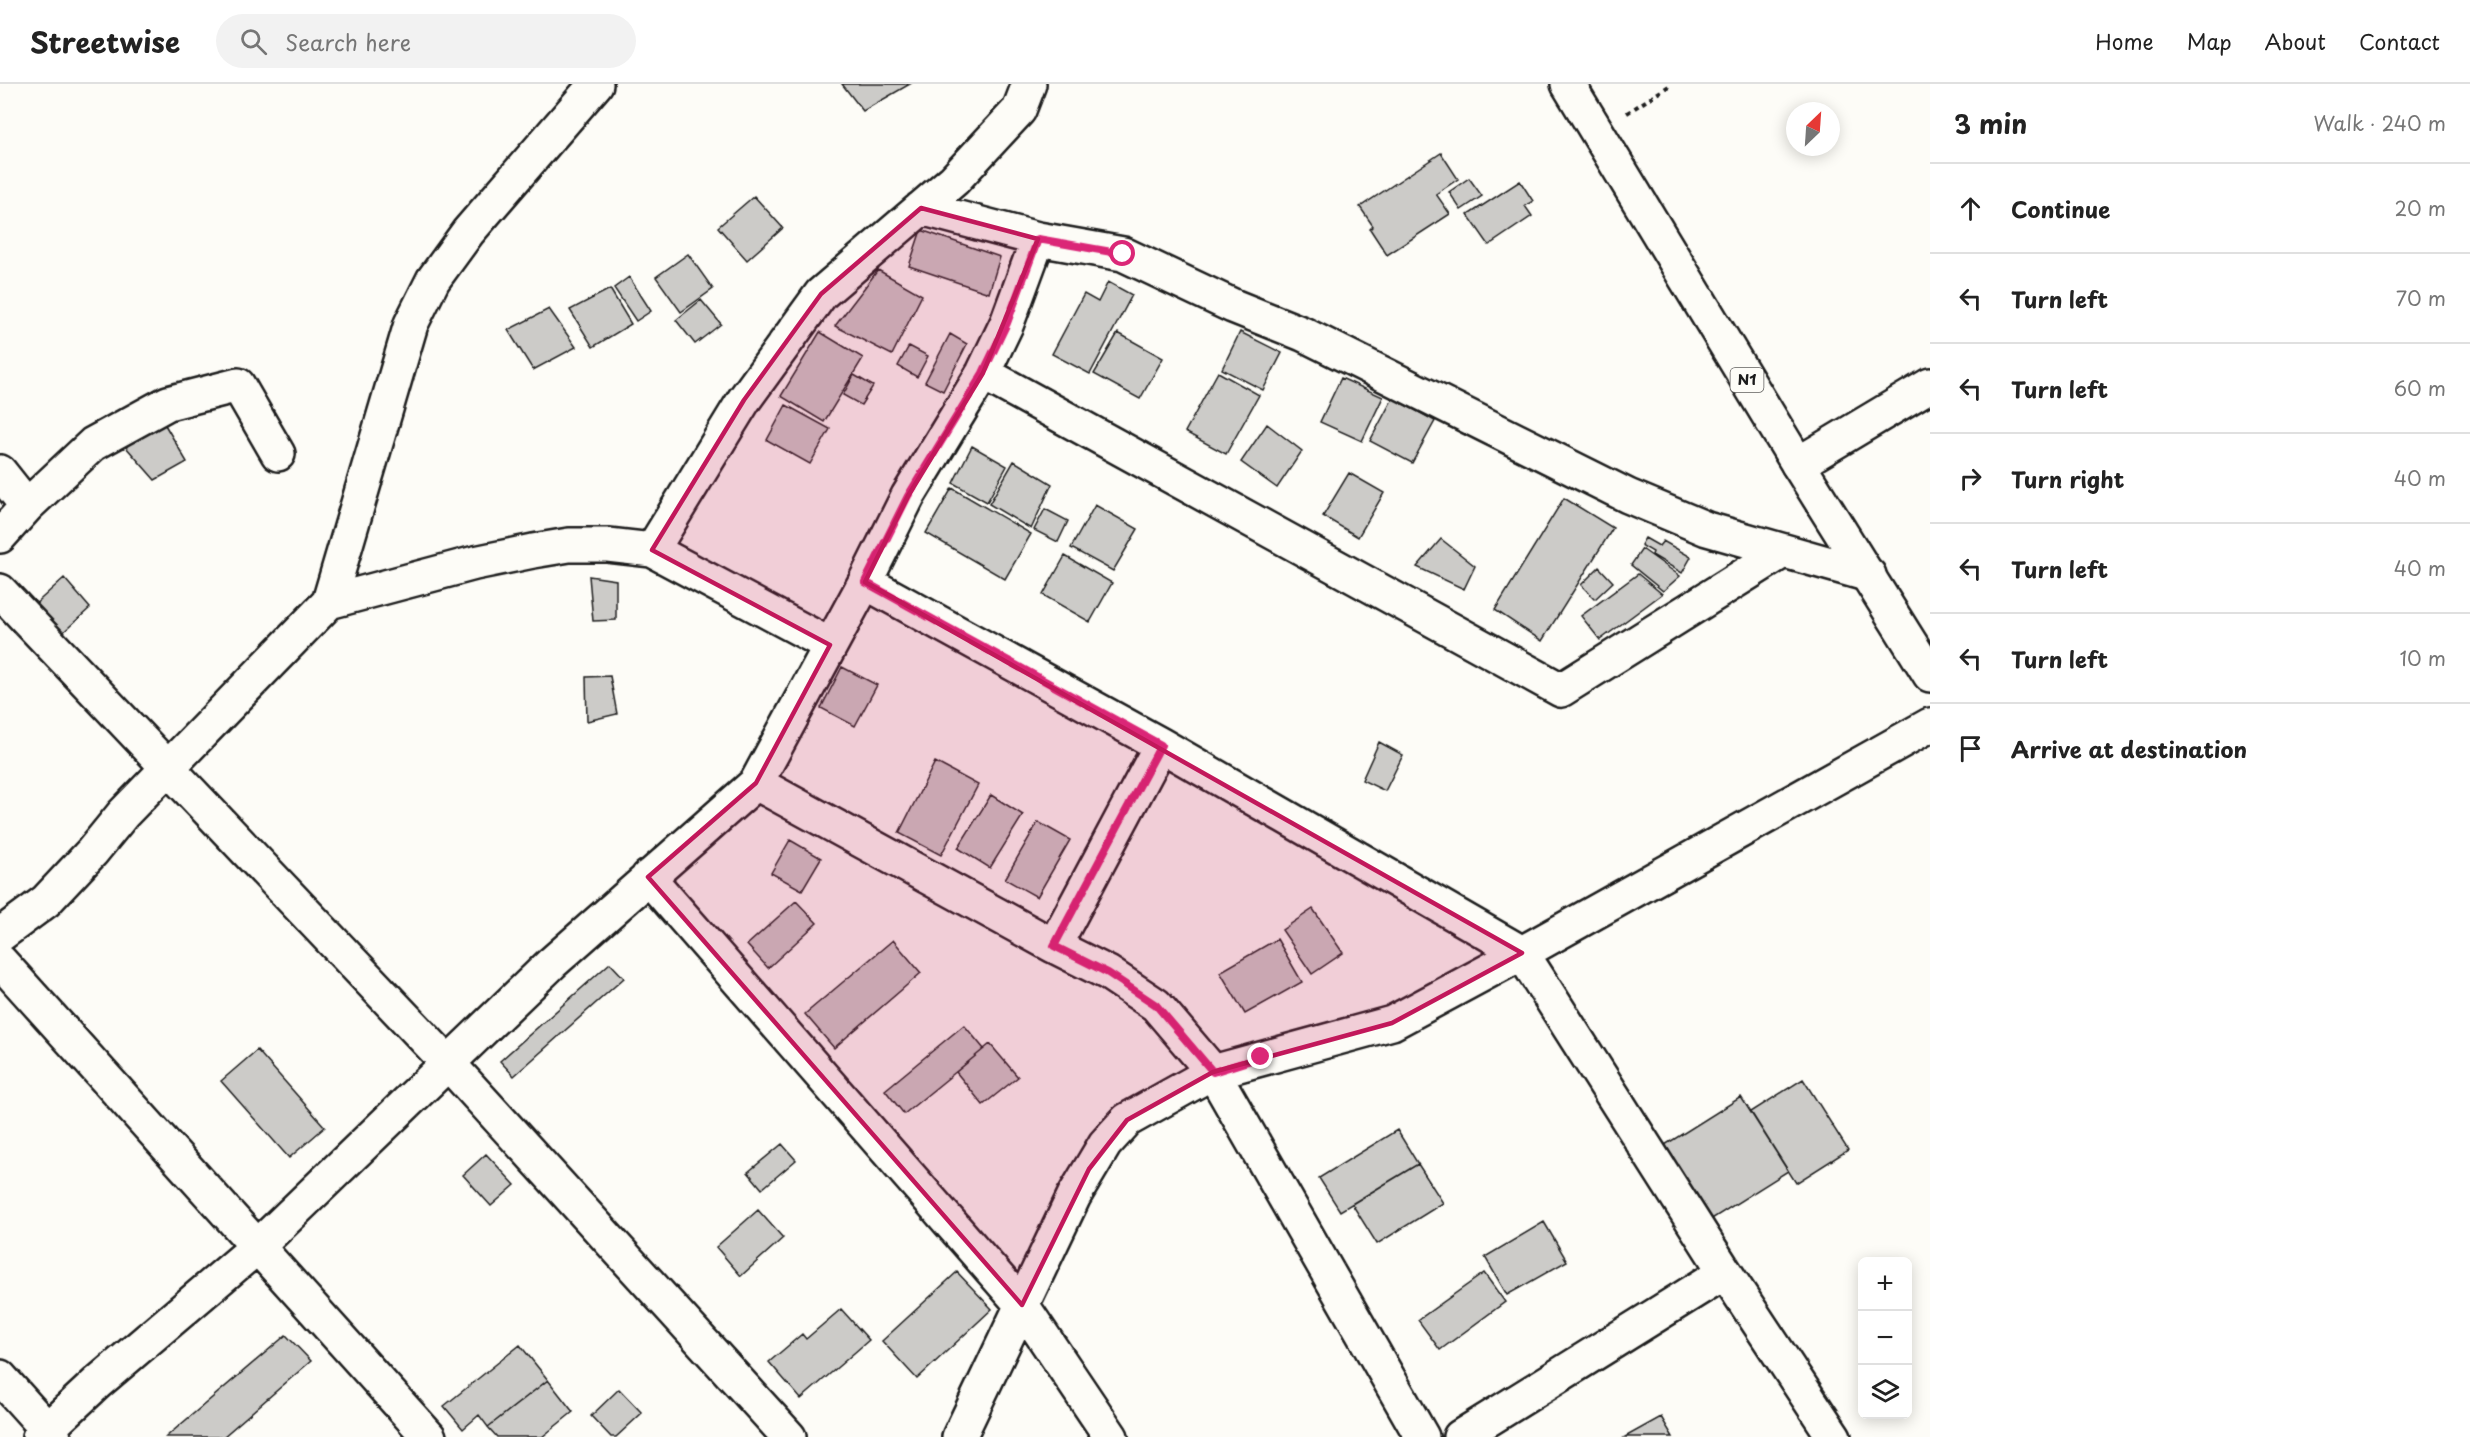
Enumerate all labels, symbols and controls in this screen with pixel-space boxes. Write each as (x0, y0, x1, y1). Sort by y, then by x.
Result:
search box (216, 14, 636, 68)
text: Streetwise (30, 20, 180, 63)
icon: search (237, 25, 270, 58)
text: Search here (285, 25, 411, 58)
text: Home (2095, 25, 2154, 57)
text: Map (2187, 25, 2232, 57)
text: About (2265, 25, 2326, 57)
text: Contact (2359, 25, 2440, 57)
north arrow (1786, 102, 1840, 156)
text: 3 min (1954, 104, 2027, 143)
text: Walk · 240 m (2313, 108, 2446, 138)
icon: ahead (1954, 192, 1987, 225)
text: Continue (2011, 192, 2110, 225)
text: 20 m (2394, 193, 2446, 223)
route start (1109, 240, 1135, 266)
icon: left (1954, 282, 1987, 315)
text: Turn left (2011, 282, 2108, 315)
text: 70 m (2396, 283, 2446, 313)
road number: N1 (1730, 368, 1764, 392)
icon: left (1954, 372, 1987, 405)
text: Turn left (2011, 372, 2108, 405)
text: 60 m (2394, 373, 2446, 403)
icon: right (1954, 462, 1987, 495)
text: Turn right (2011, 462, 2124, 495)
text: 40 m (2394, 463, 2446, 493)
icon: left (1954, 552, 1987, 585)
text: Turn left (2011, 552, 2108, 585)
text: 40 m (2394, 553, 2446, 583)
icon: left (1954, 642, 1987, 675)
text: Turn left (2011, 642, 2108, 675)
text: 10 m (2399, 643, 2446, 673)
icon: arrive (1954, 732, 1987, 765)
text: Arrive at destination (2011, 732, 2247, 765)
route end (1247, 1043, 1273, 1069)
map controls (1858, 1257, 1912, 1419)
button: + (1858, 1257, 1912, 1311)
button: − (1858, 1311, 1912, 1365)
button: layers (1858, 1365, 1912, 1419)

